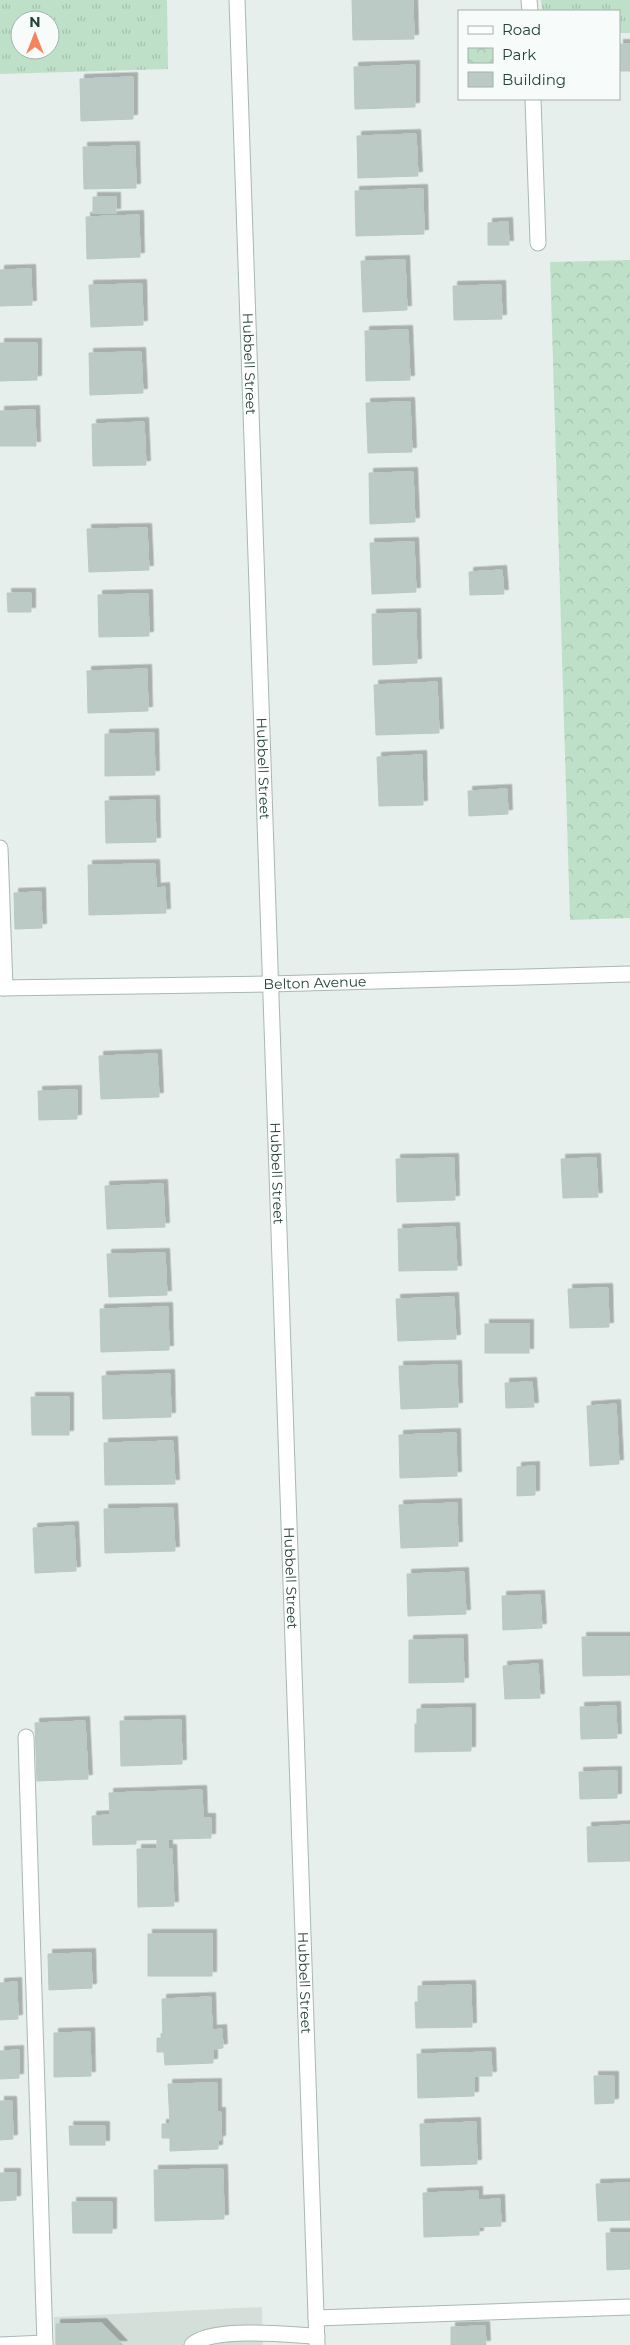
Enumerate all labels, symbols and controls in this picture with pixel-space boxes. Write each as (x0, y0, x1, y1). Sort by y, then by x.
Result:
north arrow (10, 10, 60, 60)
legend (458, 10, 620, 100)
text: N (29, 13, 41, 31)
text: Road (502, 20, 541, 39)
text: Park (502, 45, 536, 64)
text: Building (502, 70, 566, 89)
street label: Hubbell Street (239, 313, 260, 415)
street label: Hubbell Street (252, 717, 274, 820)
street label: Belton Avenue (263, 972, 367, 993)
street label: Hubbell Street (266, 1122, 288, 1225)
street label: Hubbell Street (280, 1527, 302, 1630)
street label: Hubbell Street (294, 1932, 315, 2034)

